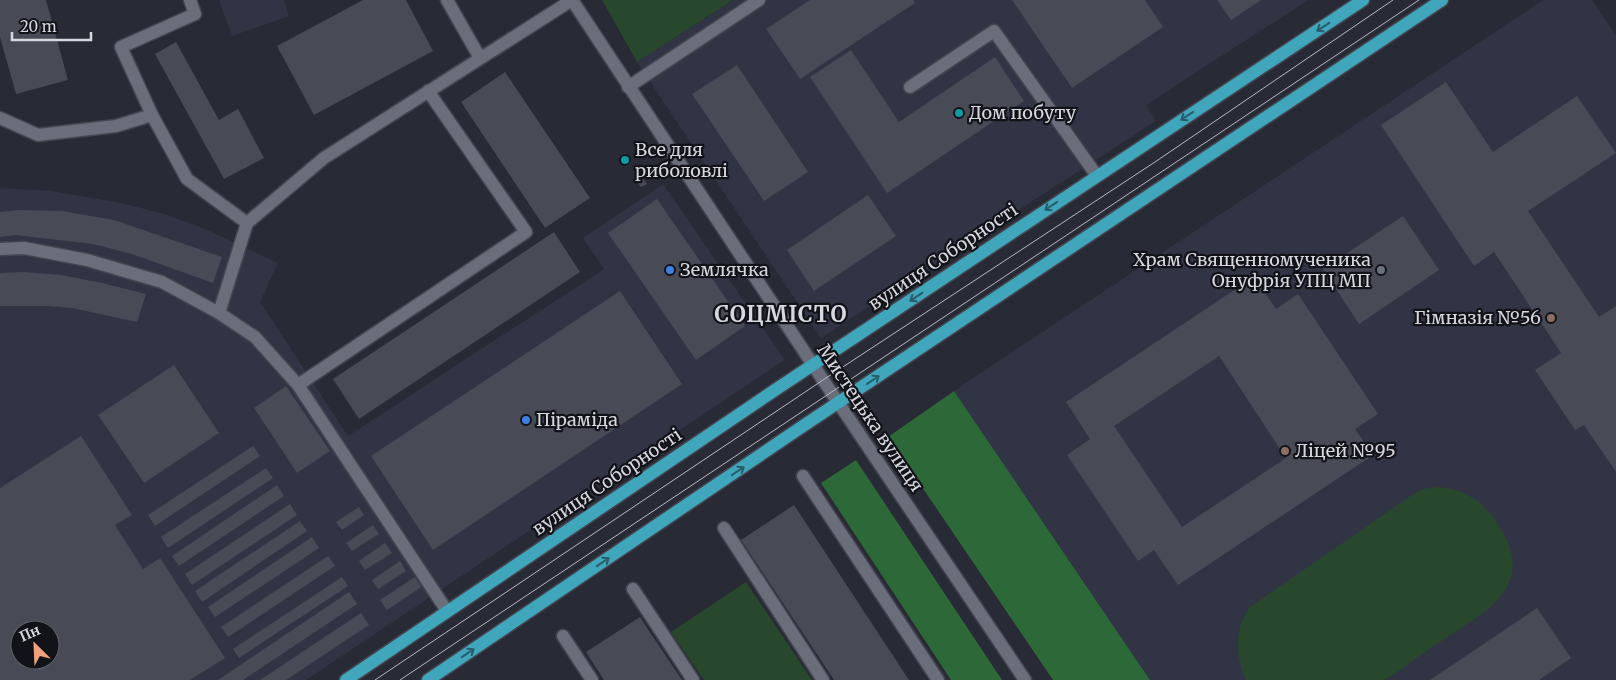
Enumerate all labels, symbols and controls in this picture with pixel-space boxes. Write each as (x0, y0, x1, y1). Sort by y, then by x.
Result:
scale bar (12, 10, 91, 42)
text: 20 m (20, 17, 57, 36)
one-way arrow (1316, 22, 1330, 32)
place label: Дом побуту (969, 101, 1077, 124)
marker: Дом побуту (953, 107, 965, 119)
one-way arrow (1180, 111, 1194, 121)
place label: Все для риболовлі (635, 138, 728, 182)
marker: Все для риболовлі (619, 154, 631, 166)
street label: вулиця Соборності (864, 198, 1022, 315)
one-way arrow (1045, 201, 1059, 211)
place label: Храм Священномученика Онуфрія УПЦ МП (1133, 248, 1371, 292)
place label: Землячка (680, 258, 769, 281)
marker: Землячка (664, 264, 676, 276)
marker: Храм Священномученика Онуфрія УПЦ МП (1375, 264, 1387, 276)
one-way arrow (910, 292, 924, 302)
district label: СОЦМІСТО (714, 300, 848, 328)
place label: Гімназія №56 (1414, 306, 1541, 329)
marker: Гімназія №56 (1545, 312, 1557, 324)
street label: Мистецька вулиця (812, 339, 929, 496)
one-way arrow (865, 375, 879, 385)
place label: Піраміда (536, 408, 618, 431)
marker: Піраміда (520, 414, 532, 426)
street label: вулиця Соборності (528, 423, 686, 540)
place label: Ліцей №95 (1295, 439, 1396, 462)
marker: Ліцей №95 (1279, 445, 1291, 457)
one-way arrow (730, 466, 744, 476)
one-way arrow (596, 557, 610, 567)
north arrow (10, 620, 60, 670)
text: Пн (16, 621, 43, 646)
one-way arrow (461, 648, 475, 658)

